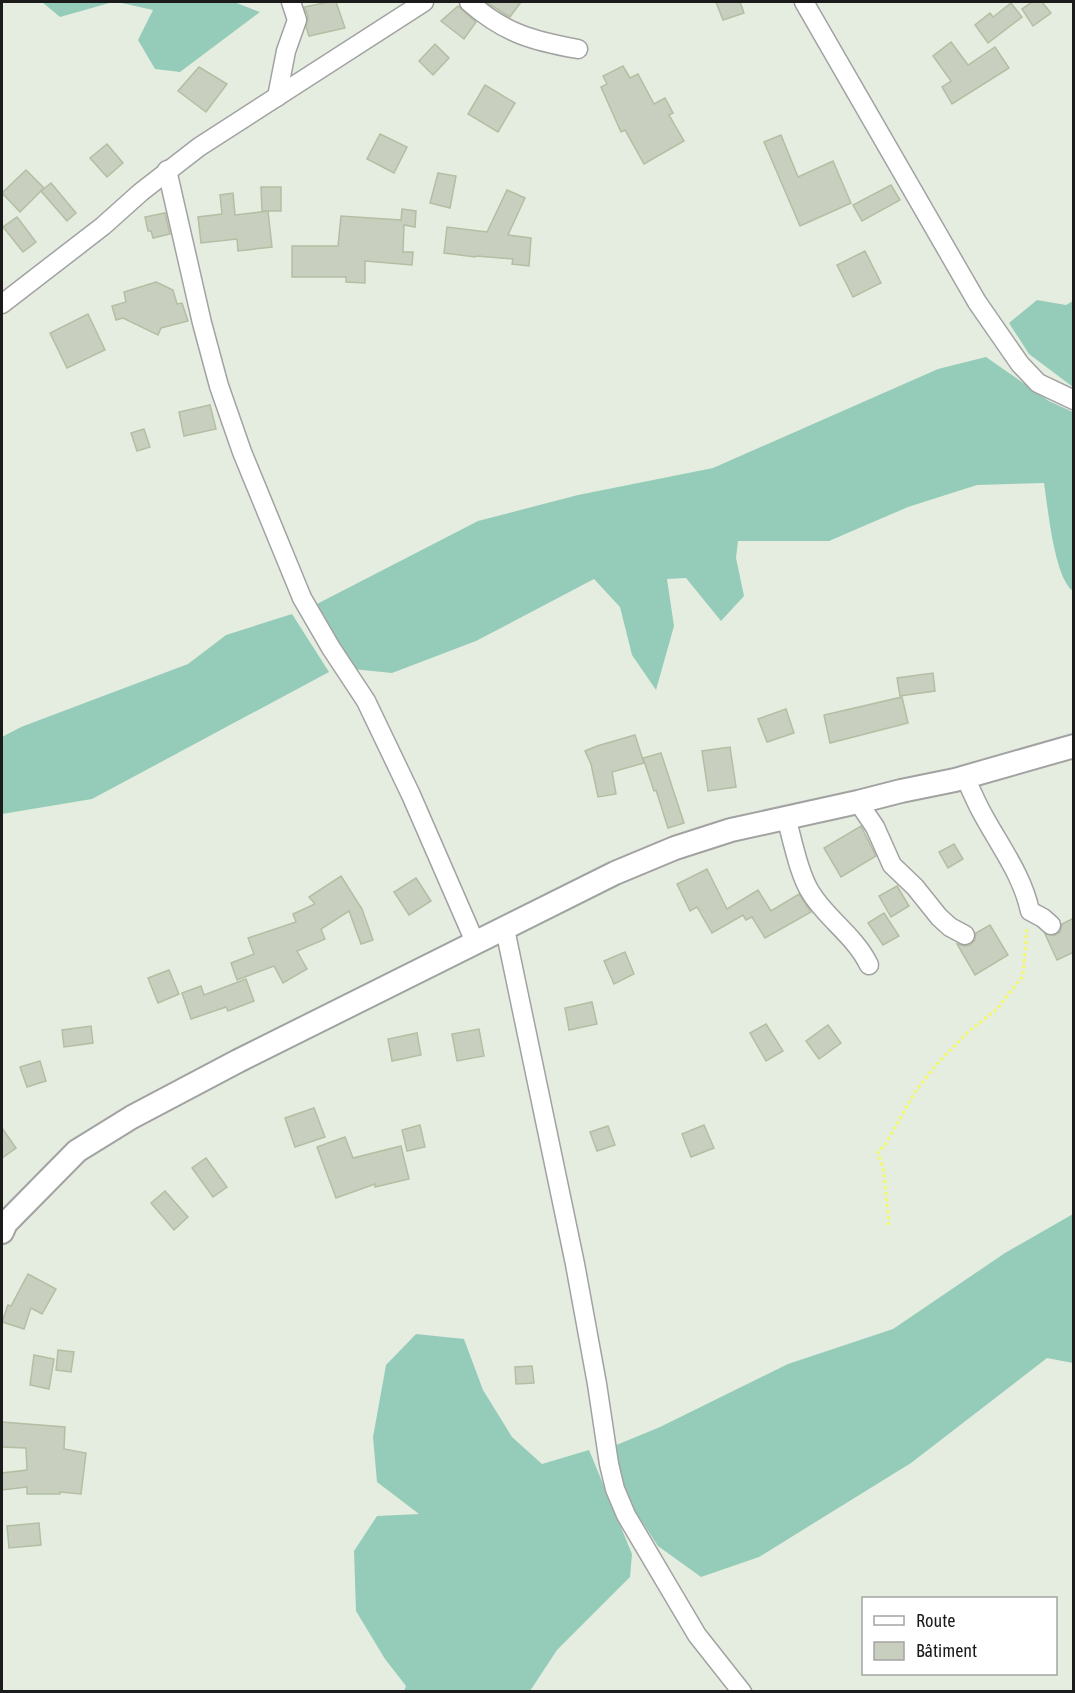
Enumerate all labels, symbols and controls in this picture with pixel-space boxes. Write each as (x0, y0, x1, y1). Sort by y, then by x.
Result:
legend (862, 1597, 1057, 1675)
text: Route (916, 1610, 955, 1631)
text: Bâtiment (916, 1640, 977, 1661)

